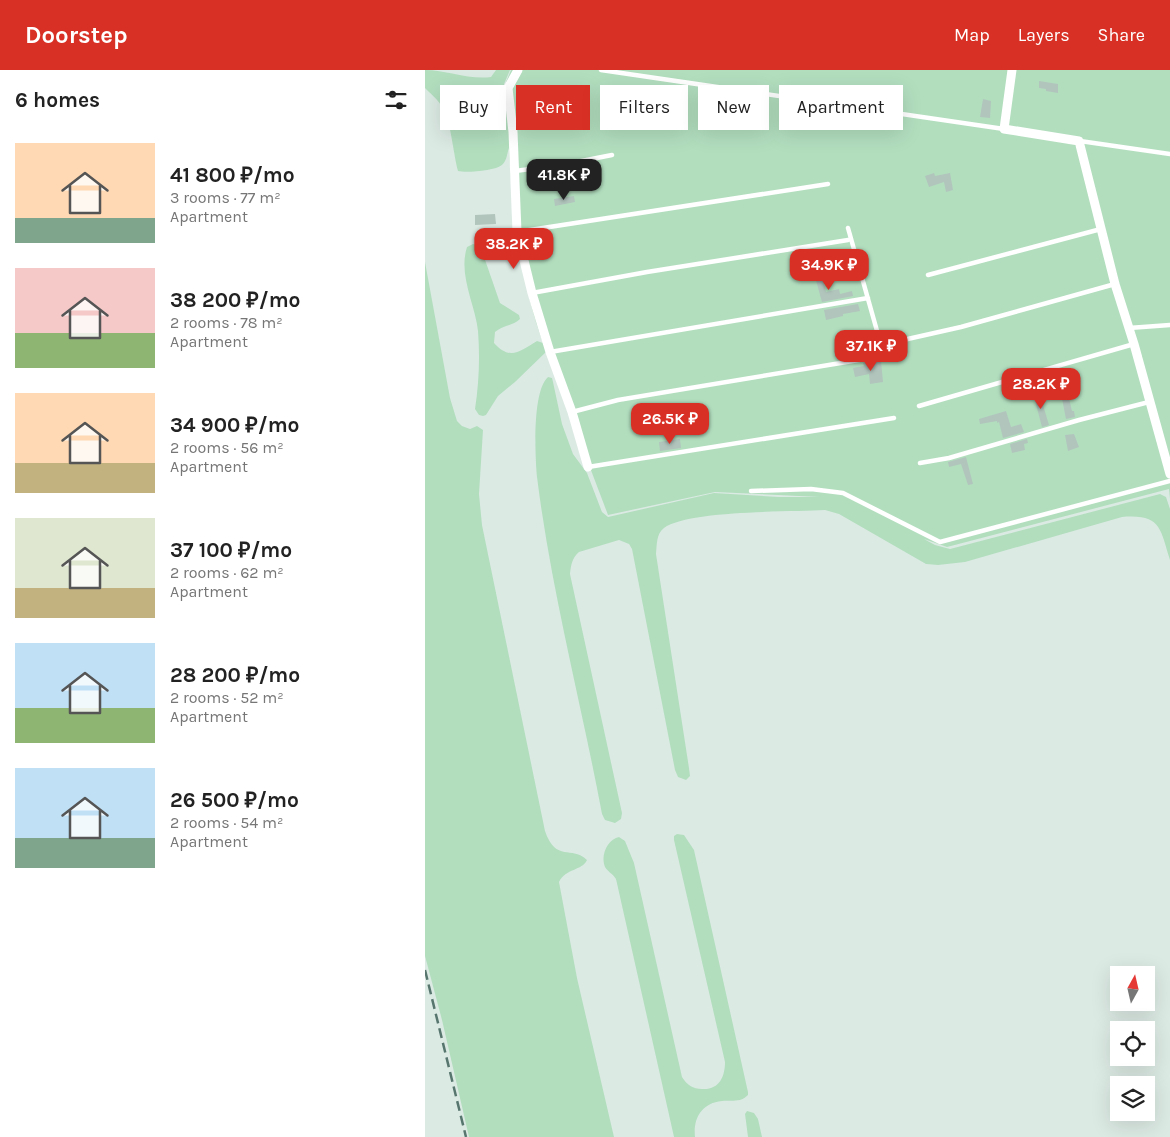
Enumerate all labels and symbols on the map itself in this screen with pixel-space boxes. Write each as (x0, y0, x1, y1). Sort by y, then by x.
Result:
pin: 41.8K ₽ (518, 158, 610, 201)
pin: 38.2K ₽ (468, 228, 560, 270)
pin: 34.9K ₽ (783, 248, 875, 291)
pin: 37.1K ₽ (825, 330, 917, 372)
pin: 28.2K ₽ (995, 368, 1087, 410)
pin: 26.5K ₽ (624, 402, 716, 445)
north arrow (1110, 966, 1155, 1011)

